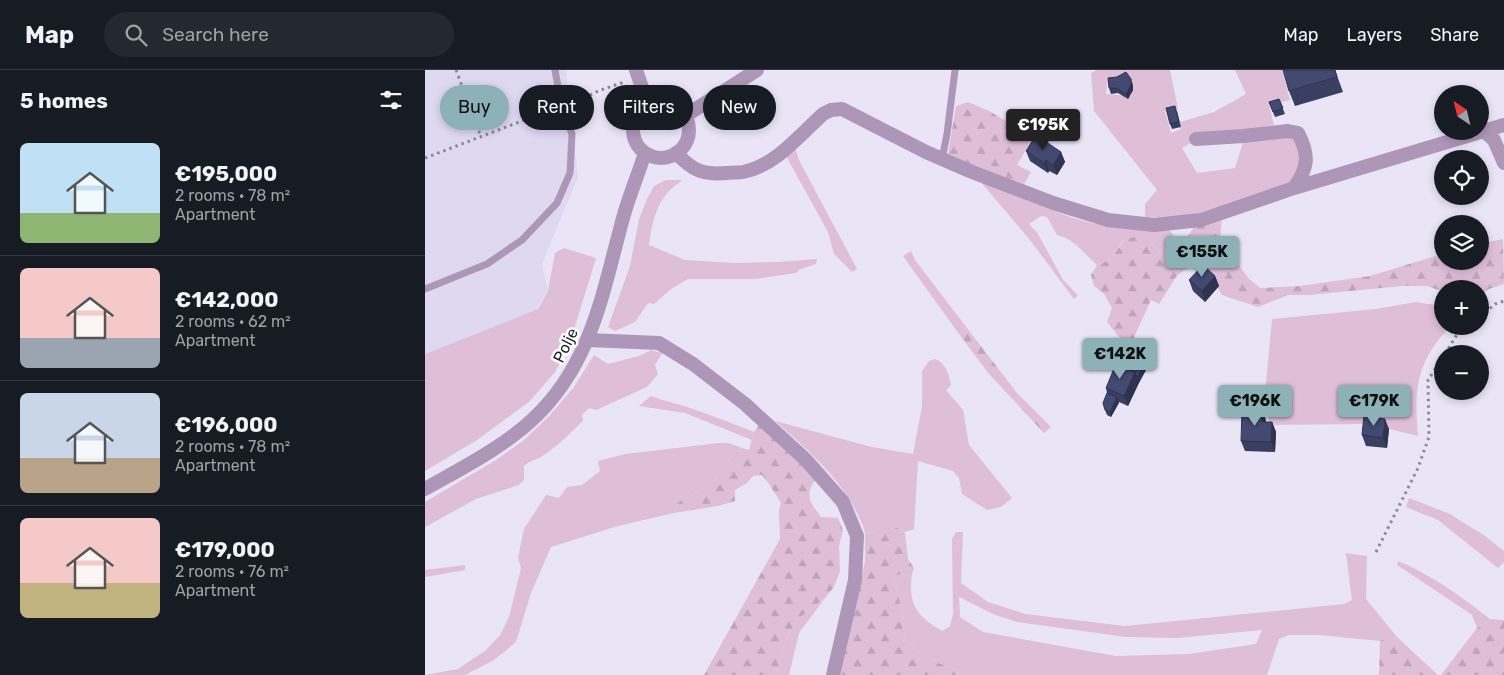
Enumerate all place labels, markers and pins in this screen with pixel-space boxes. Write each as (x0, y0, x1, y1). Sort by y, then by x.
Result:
pin: €195K (1008, 108, 1078, 151)
pin: €155K (1167, 236, 1237, 278)
pin: €142K (1085, 338, 1155, 380)
pin: €196K (1220, 384, 1290, 427)
pin: €179K (1339, 384, 1409, 427)

